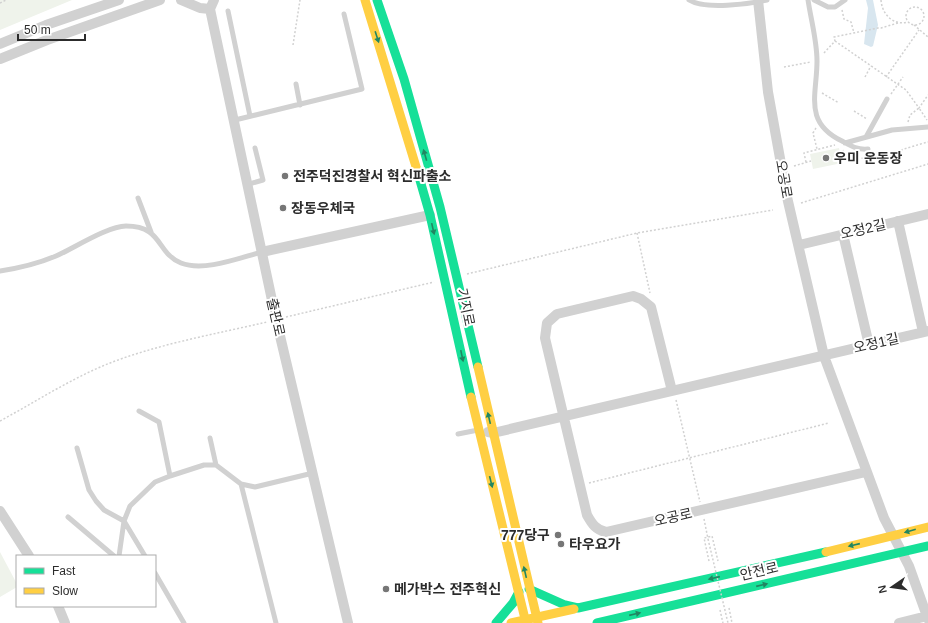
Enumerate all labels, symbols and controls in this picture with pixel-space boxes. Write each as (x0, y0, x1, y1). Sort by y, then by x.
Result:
scale bar (18, 16, 85, 42)
text: 50 m (24, 23, 51, 37)
one-way arrow (374, 32, 380, 44)
one-way arrow (422, 149, 428, 161)
place label: 우미 운동장 (834, 150, 902, 166)
marker: 우미 운동장 (821, 153, 831, 163)
street label: 오공로 (773, 159, 795, 200)
place label: 전주덕진경찰서 혁신파출소 (293, 168, 452, 184)
marker: 전주덕진경찰서 혁신파출소 (280, 171, 290, 181)
place label: 장동우체국 (291, 200, 356, 216)
marker: 장동우체국 (278, 203, 288, 213)
street label: 오정2길 (839, 216, 887, 242)
one-way arrow (431, 223, 437, 235)
street label: 기지로 (454, 286, 478, 328)
street label: 출판로 (264, 296, 288, 338)
street label: 오정1길 (852, 330, 900, 356)
one-way arrow (460, 350, 466, 362)
one-way arrow (486, 411, 492, 423)
one-way arrow (489, 476, 495, 489)
street label: 오공로 (652, 505, 694, 529)
place label: 777당구 (501, 527, 550, 543)
one-way arrow (904, 529, 916, 535)
marker: 777당구 (553, 530, 563, 540)
place label: 타우요가 (569, 536, 621, 552)
marker: 타우요가 (556, 539, 566, 549)
one-way arrow (848, 543, 860, 549)
legend (16, 555, 156, 607)
street label: 안전로 (738, 559, 780, 583)
text: Fast (52, 564, 76, 578)
one-way arrow (522, 565, 528, 577)
north arrow (872, 567, 912, 607)
one-way arrow (708, 575, 720, 581)
place label: 메가박스 전주혁신 (394, 581, 501, 597)
one-way arrow (756, 581, 768, 587)
text: Slow (52, 584, 78, 598)
marker: 메가박스 전주혁신 (381, 584, 391, 594)
text: N (876, 584, 889, 594)
one-way arrow (629, 610, 641, 616)

